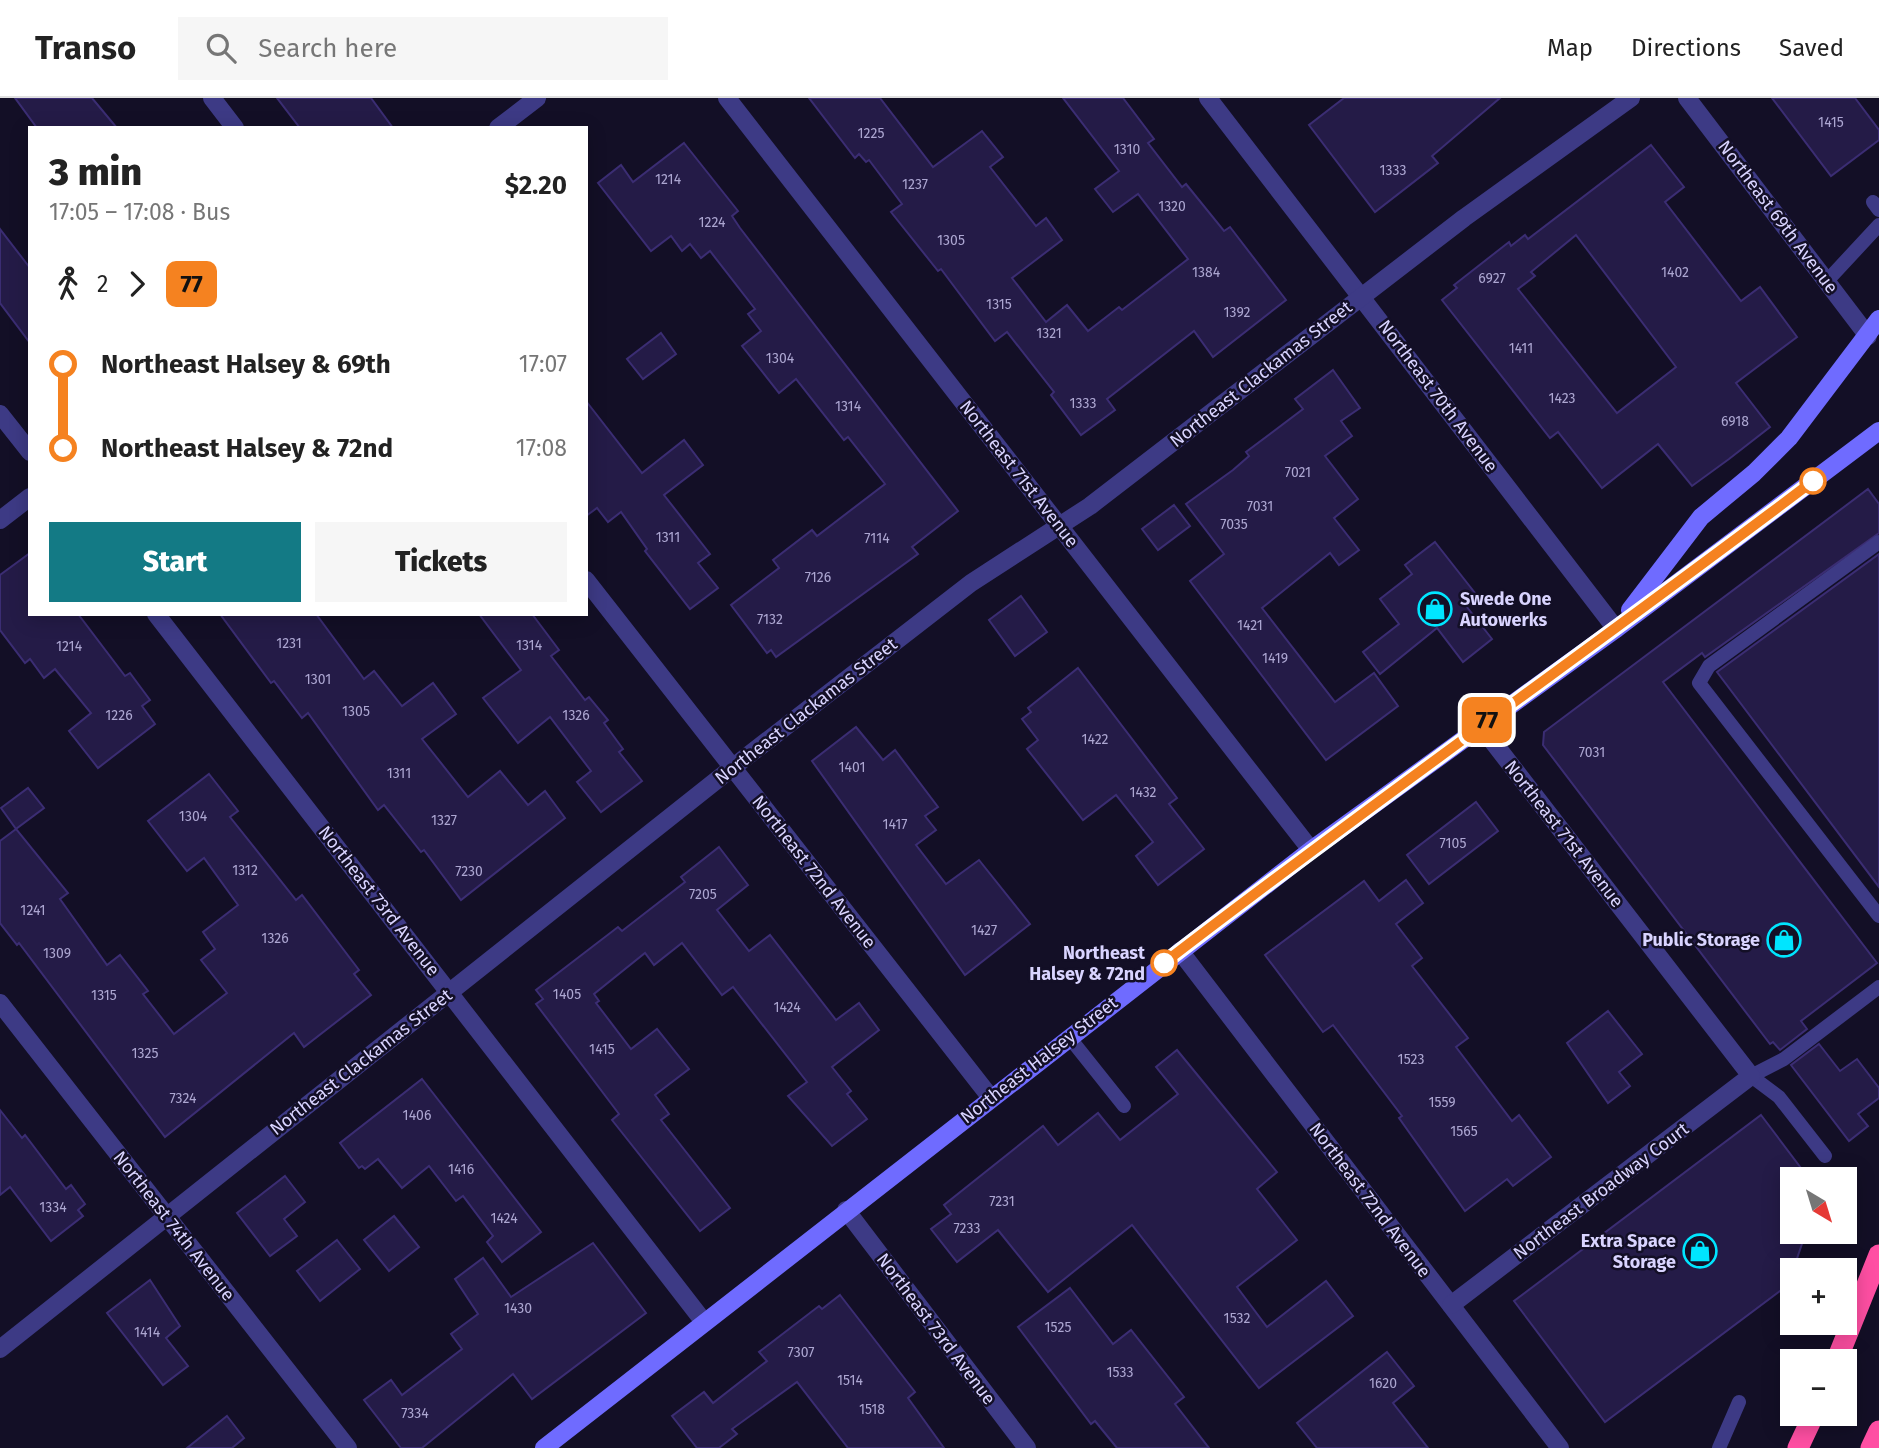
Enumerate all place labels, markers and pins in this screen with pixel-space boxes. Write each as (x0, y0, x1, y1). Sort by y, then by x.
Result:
unlabelled marker (1800, 468, 1826, 494)
place label: Swede One Autowerks (1459, 588, 1552, 631)
shop icon: Swede One Autowerks (1416, 590, 1454, 628)
shop icon: Public Storage (1765, 921, 1803, 959)
place label: Public Storage (1642, 929, 1760, 951)
place label: Northeast Halsey & 72nd (1029, 942, 1146, 985)
marker: Northeast Halsey & 72nd (1151, 950, 1177, 976)
place label: Extra Space Storage (1581, 1230, 1676, 1273)
shop icon: Extra Space Storage (1681, 1232, 1719, 1270)

